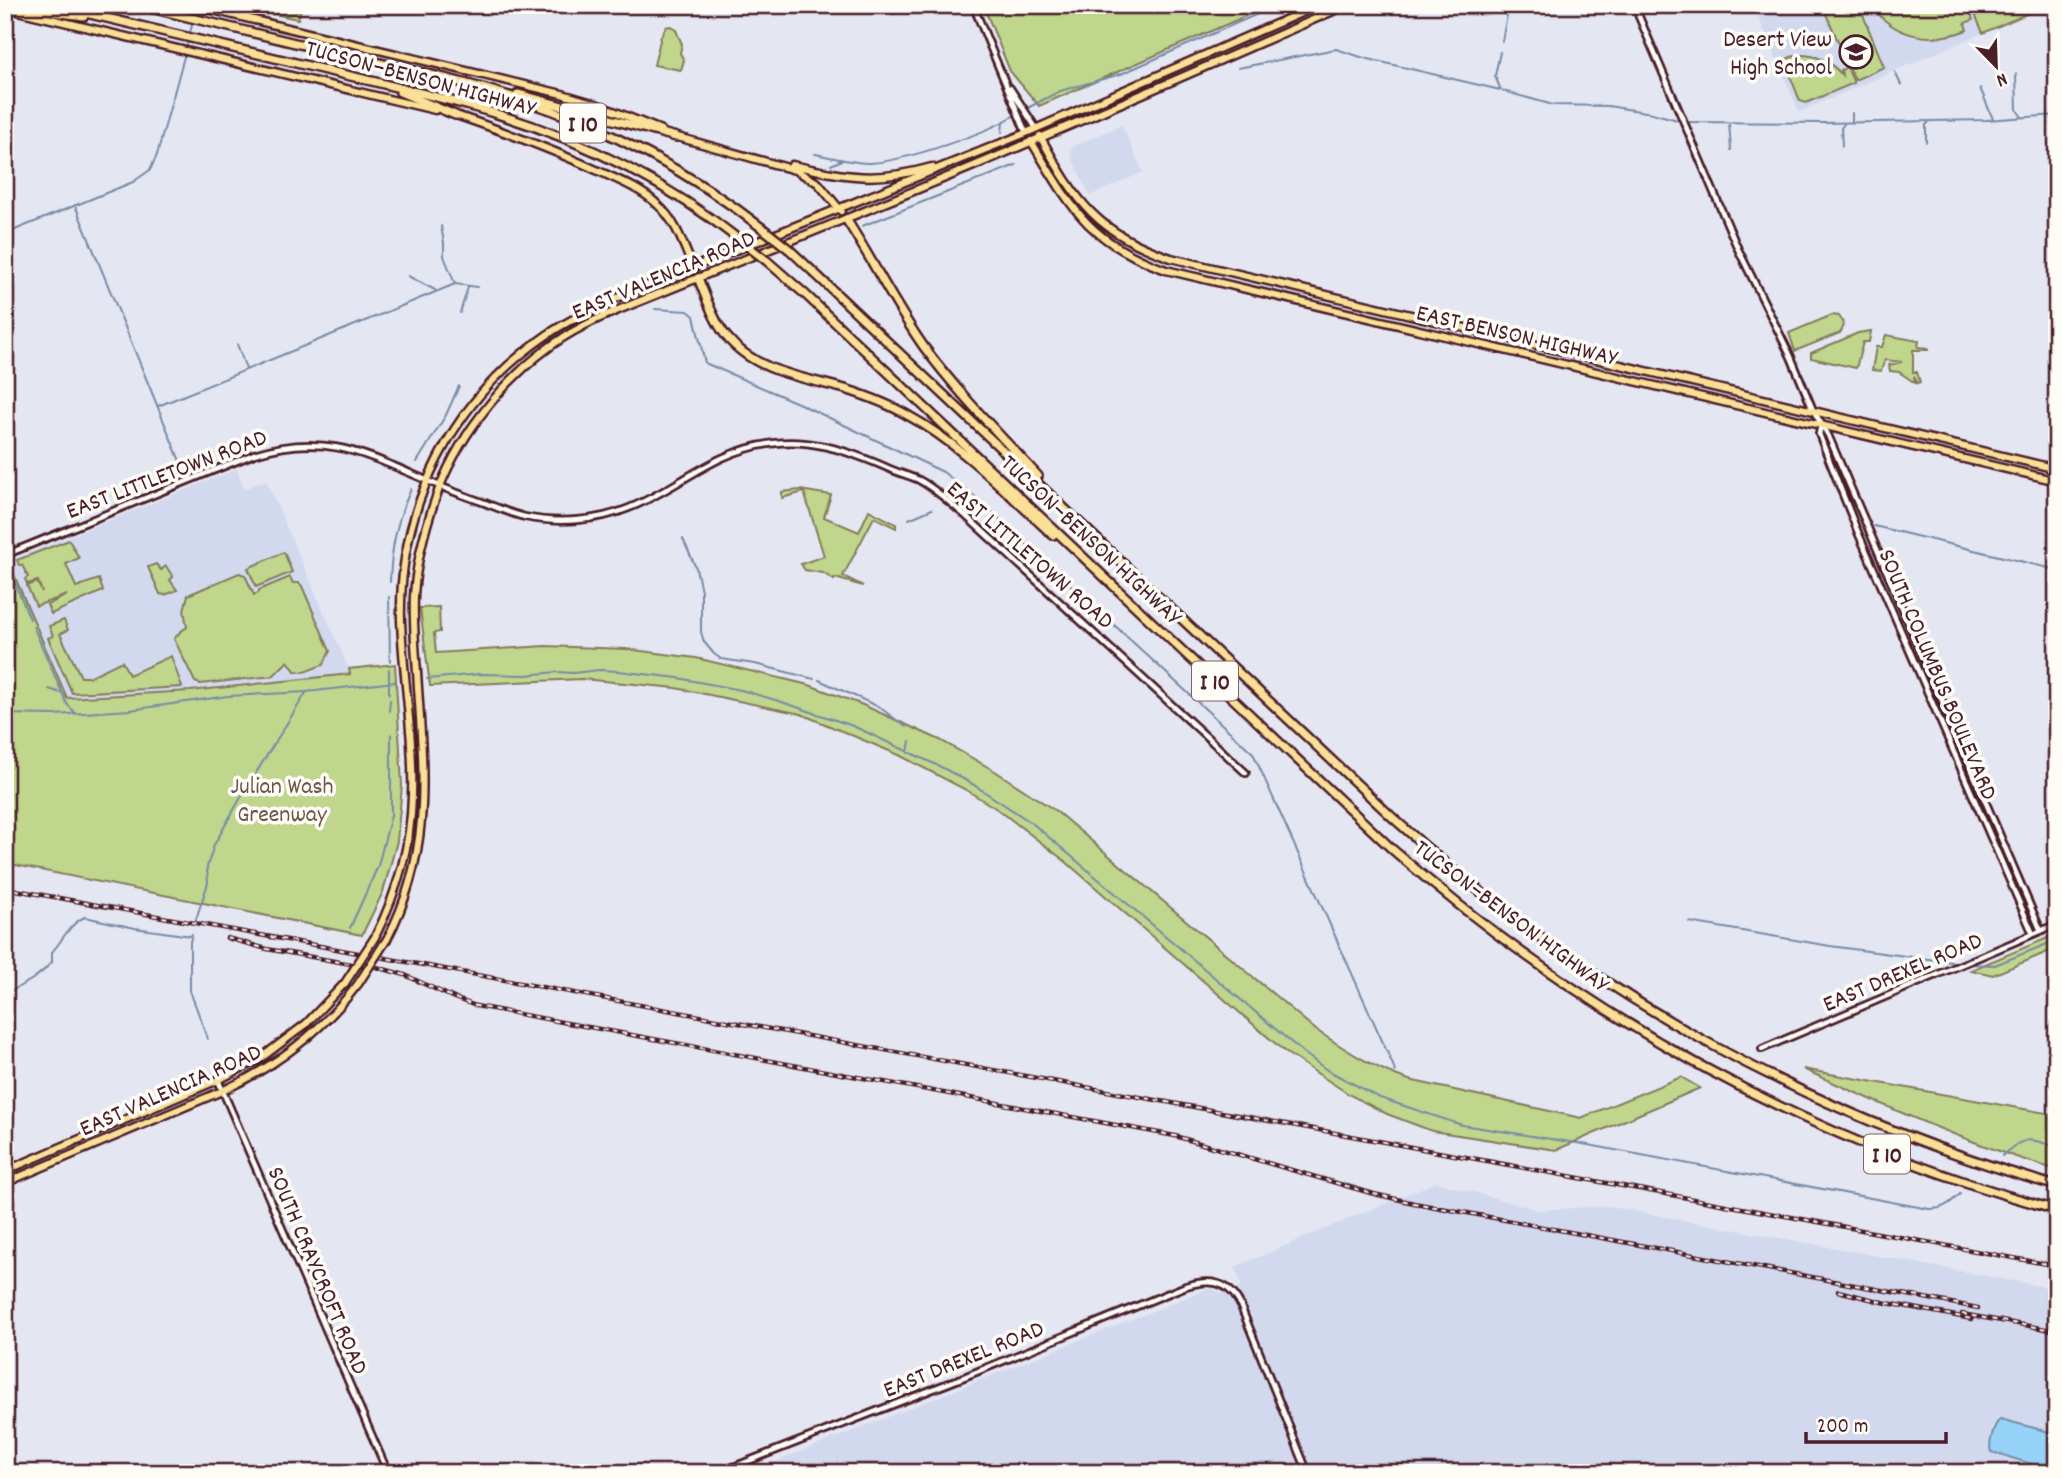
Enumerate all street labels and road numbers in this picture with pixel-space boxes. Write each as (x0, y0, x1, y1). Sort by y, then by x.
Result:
street label: TUCSON–BENSON HIGHWAY (301, 33, 540, 127)
road number: I 10 (560, 104, 606, 142)
street label: EAST VALENCIA ROAD (567, 223, 761, 331)
street label: EAST BENSON HIGHWAY (1412, 297, 1621, 377)
street label: EAST LITTLETOWN ROAD (62, 422, 272, 530)
street label: TUCSON–BENSON HIGHWAY (992, 448, 1189, 635)
street label: EAST LITTLETOWN ROAD (938, 474, 1120, 639)
street label: SOUTH COLUMBUS BOULEVARD (1868, 544, 2005, 806)
road number: I 10 (1192, 662, 1238, 701)
street label: TUCSON–BENSON HIGHWAY (1405, 833, 1616, 1003)
street label: EAST DREXEL ROAD (1818, 925, 1988, 1023)
street label: EAST VALENCIA ROAD (75, 1036, 268, 1147)
road number: I 10 (1864, 1134, 1910, 1174)
street label: SOUTH CRAYCROFT ROAD (257, 1162, 375, 1380)
street label: EAST DREXEL ROAD (879, 1313, 1049, 1408)

